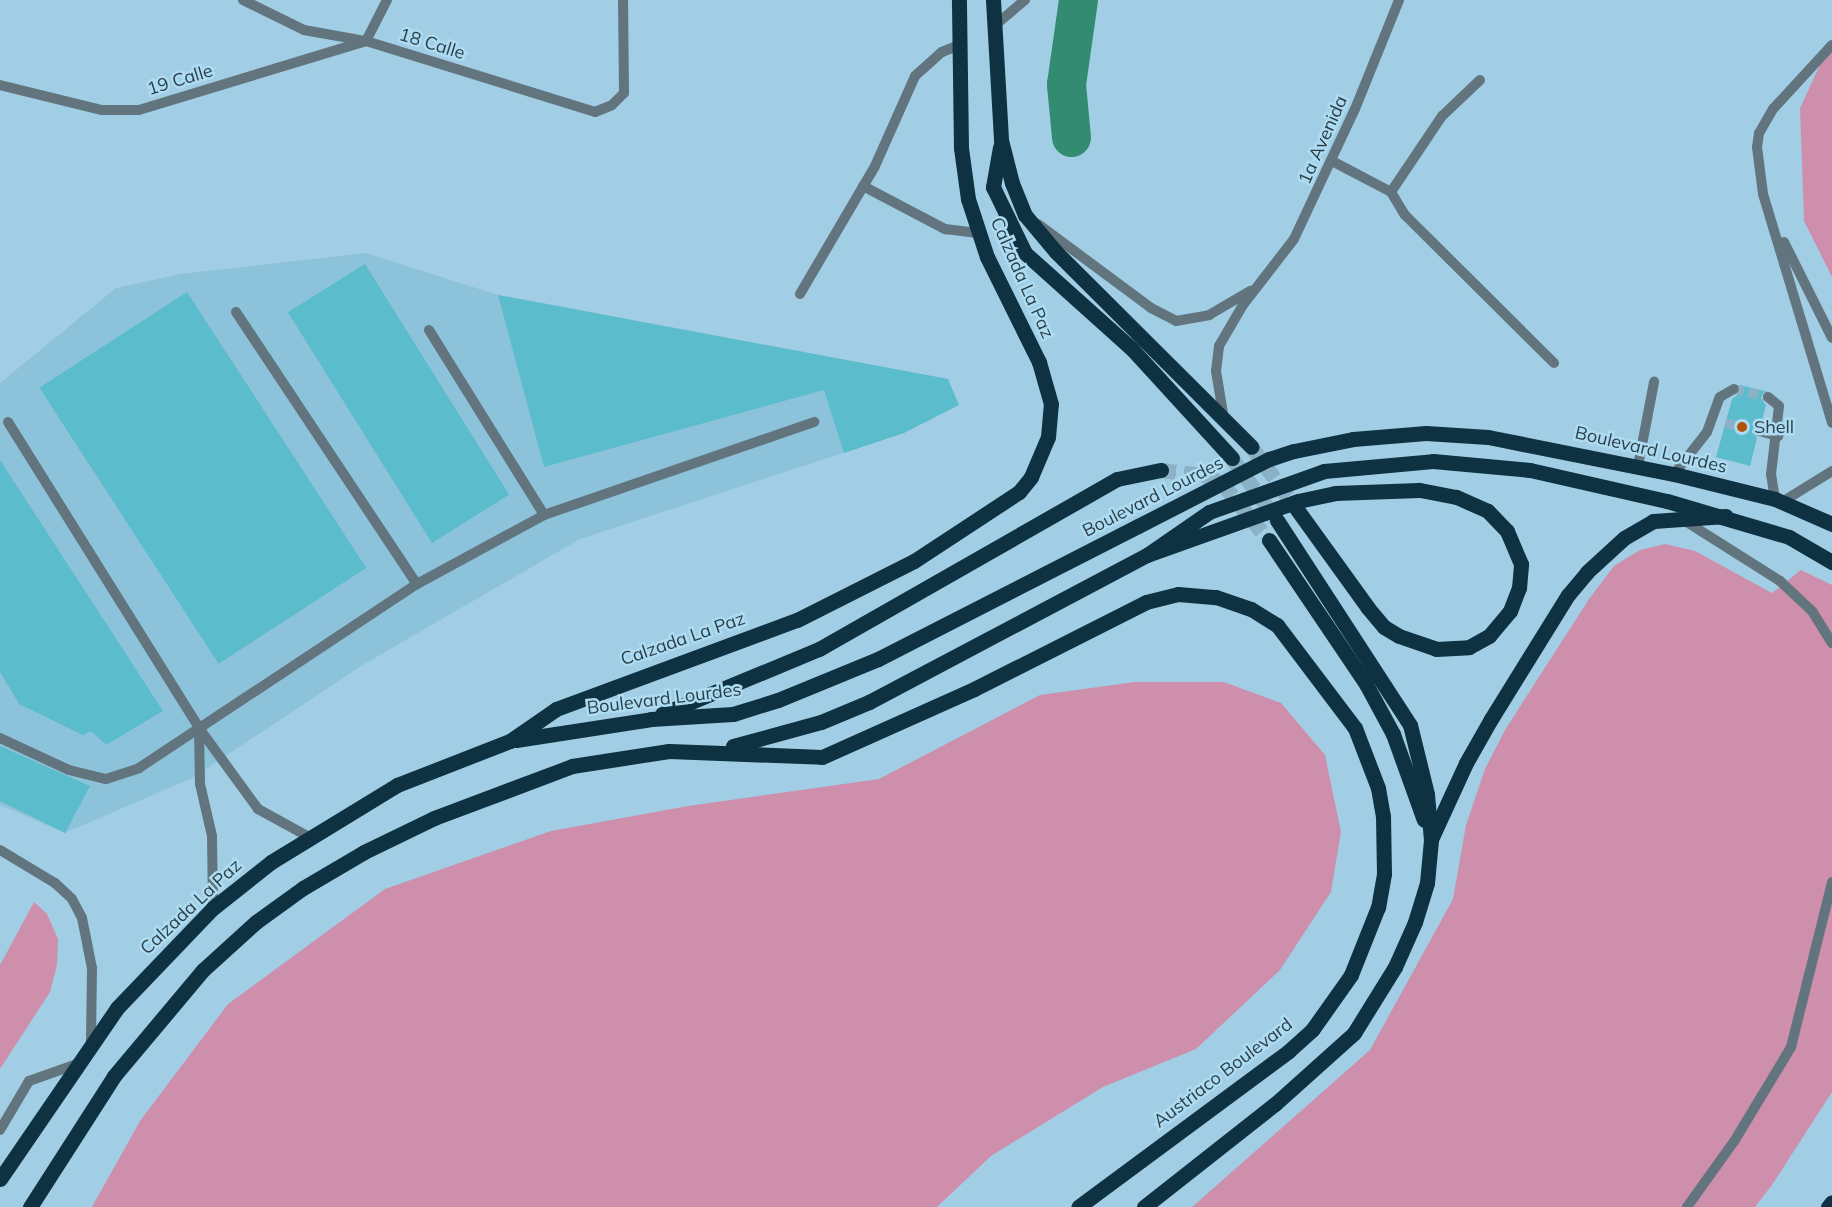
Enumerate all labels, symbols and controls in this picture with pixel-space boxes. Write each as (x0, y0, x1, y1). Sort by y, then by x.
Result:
street label: 18 Calle (397, 24, 467, 64)
street label: 19 Calle (145, 60, 215, 100)
street label: 1a Avenida (1294, 92, 1352, 188)
street label: Calzada La Paz (986, 214, 1058, 342)
place label: Shell (1754, 416, 1794, 438)
marker: Shell (1735, 420, 1749, 434)
street label: Boulevard Lourdes (1573, 422, 1729, 478)
street label: Boulevard Lourdes (1079, 452, 1227, 542)
street label: Calzada La Paz (618, 608, 748, 670)
street label: Boulevard Lourdes (586, 679, 742, 719)
street label: Calzada La Paz (136, 855, 246, 959)
street label: Austriaco Boulevard (1149, 1014, 1297, 1132)

